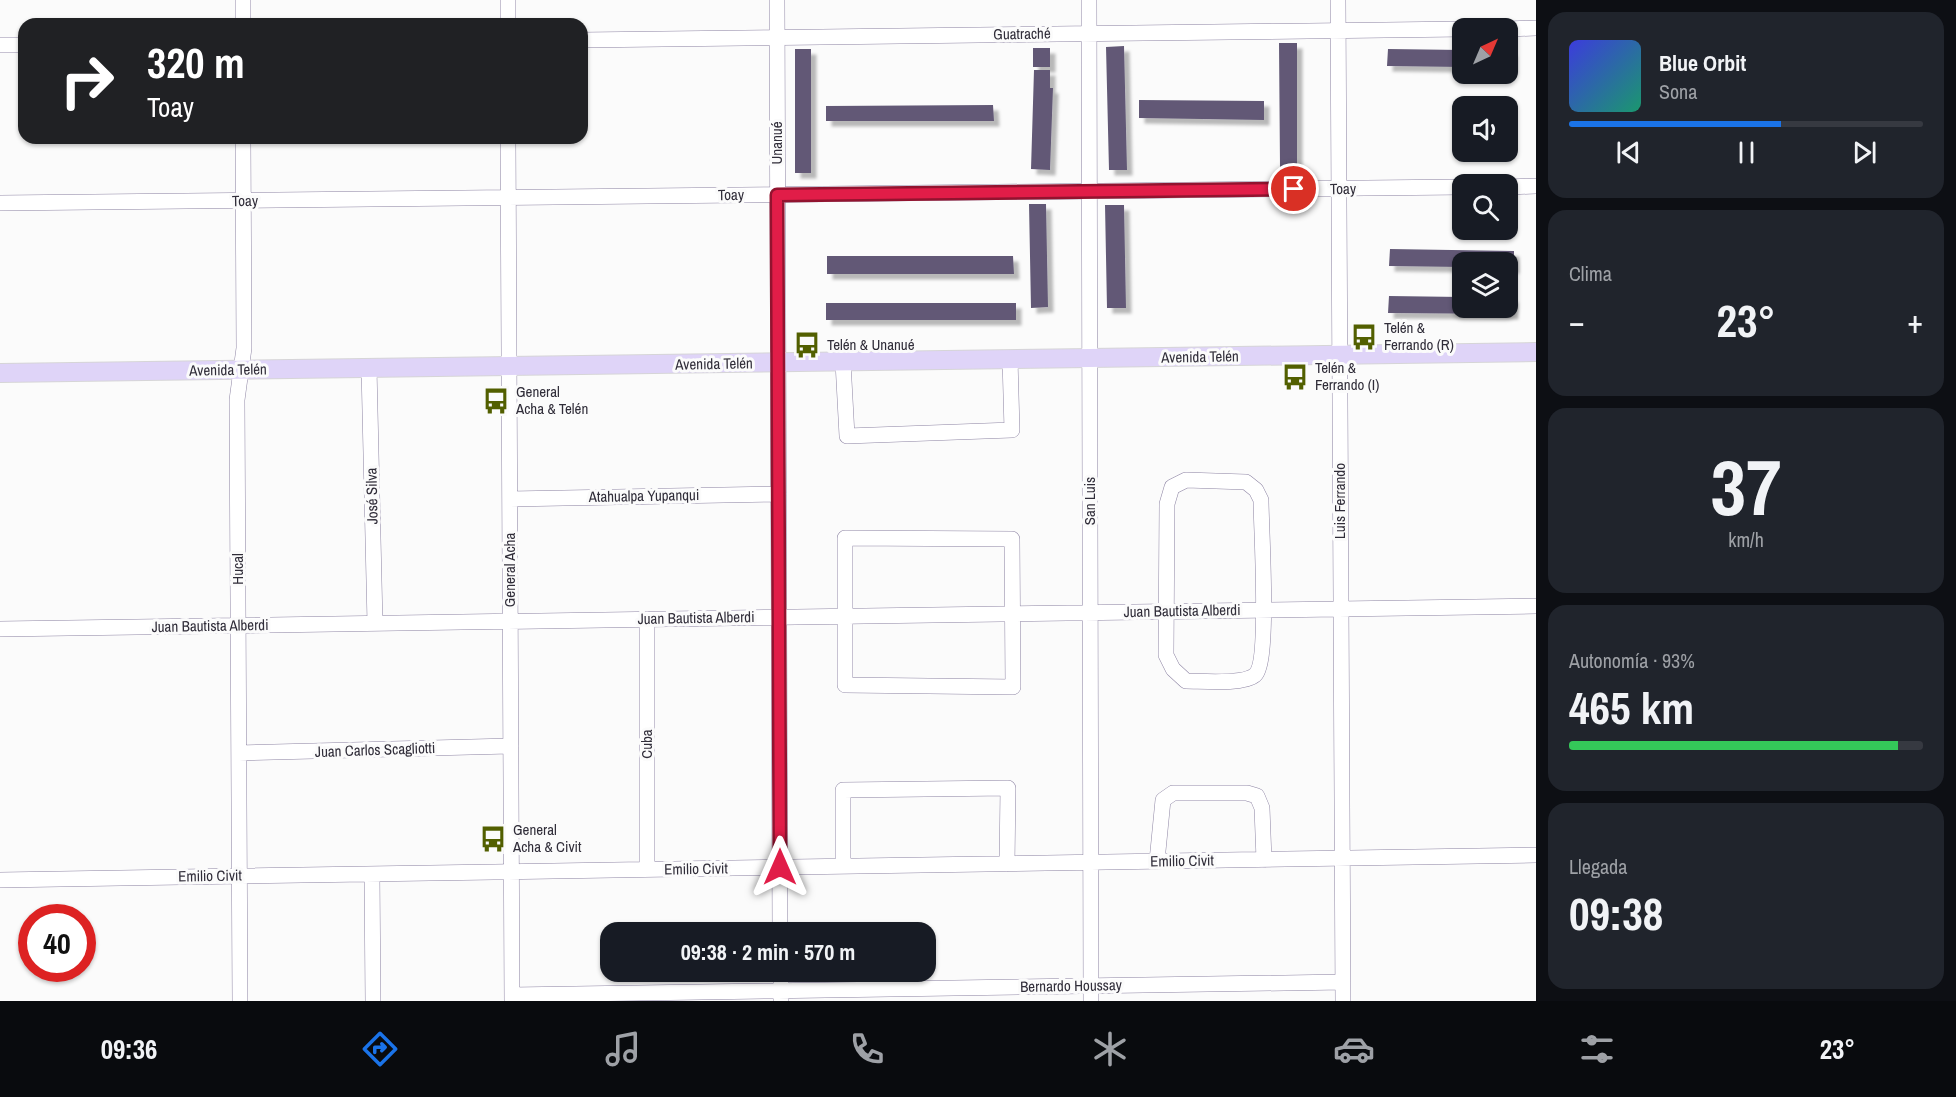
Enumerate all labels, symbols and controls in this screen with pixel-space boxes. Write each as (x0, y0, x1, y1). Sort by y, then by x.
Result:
north arrow (1452, 18, 1518, 84)
map controls (1452, 18, 1518, 318)
street label: Guatraché (993, 22, 1051, 44)
text: 320 m (147, 35, 245, 91)
icon: right (48, 42, 126, 120)
text: Blue Orbit (1659, 48, 1746, 78)
text: Sona (1659, 78, 1697, 105)
text: Toay (147, 89, 194, 125)
button: sound (1452, 96, 1518, 162)
street label: Unanué (766, 121, 787, 165)
icon: previous (1612, 136, 1645, 169)
icon: pause (1730, 136, 1763, 169)
icon: next (1848, 136, 1881, 169)
pin (1268, 163, 1319, 214)
icon: arrive (1277, 172, 1310, 205)
button: search (1452, 174, 1518, 240)
street label: Toay (1330, 178, 1357, 199)
street label: Toay (718, 184, 745, 205)
street label: Toay (232, 190, 259, 211)
button: layers (1452, 252, 1518, 318)
text: Clima (1569, 260, 1612, 287)
text: 23° (1716, 290, 1776, 351)
text: − (1569, 299, 1585, 343)
text: + (1907, 299, 1923, 343)
place label: Telén & Ferrando (R) (1384, 317, 1454, 355)
bus stop icon: Telén & Ferrando (R) (1349, 322, 1379, 352)
bus stop icon: Telén & Unanué (792, 330, 822, 360)
place label: Telén & Unanué (827, 334, 915, 355)
street label: Avenida Telén (1160, 345, 1239, 368)
street label: Avenida Telén (674, 352, 753, 375)
place label: Telén & Ferrando (I) (1315, 357, 1379, 395)
street label: Avenida Telén (188, 358, 267, 381)
bus stop icon: Telén & Ferrando (I) (1280, 362, 1310, 392)
place label: General Acha & Telén (515, 381, 588, 419)
bus stop icon: General Acha & Telén (481, 386, 511, 416)
text: 37 (1710, 434, 1782, 539)
street label: Luis Ferrando (1329, 463, 1350, 539)
street label: José Silva (361, 467, 382, 525)
street label: San Luis (1079, 477, 1100, 525)
street label: Atahualpa Yupanqui (588, 484, 699, 507)
text: km/h (1728, 526, 1764, 553)
street label: General Acha (499, 533, 520, 607)
street label: Hucal (227, 553, 248, 585)
street label: Juan Bautista Alberdi (1123, 599, 1241, 622)
street label: Juan Bautista Alberdi (637, 606, 755, 629)
street label: Juan Bautista Alberdi (151, 614, 269, 637)
text: Autonomía · 93% (1569, 647, 1695, 674)
text: 465 km (1569, 677, 1694, 738)
street label: Cuba (636, 729, 657, 759)
street label: Juan Carlos Scagliotti (314, 737, 435, 762)
place label: General Acha & Civit (512, 819, 582, 857)
bus stop icon: General Acha & Civit (478, 824, 508, 854)
position arrow (748, 835, 812, 899)
street label: Emilio Civit (1150, 849, 1215, 872)
text: Llegada (1569, 853, 1627, 880)
street label: Emilio Civit (664, 857, 729, 880)
street label: Emilio Civit (178, 864, 243, 887)
text: 09:38 (1569, 883, 1663, 944)
speed limit sign: 40 (18, 904, 96, 982)
text: 09:38 · 2 min · 570 m (681, 937, 855, 967)
street label: Bernardo Houssay (1020, 974, 1123, 997)
icon: directions (359, 1028, 401, 1070)
icon: music (602, 1028, 644, 1070)
icon: phone (846, 1028, 888, 1070)
icon: climate (1089, 1028, 1131, 1070)
icon: car (1333, 1028, 1375, 1070)
icon: filters (1576, 1028, 1618, 1070)
text: 09:36 (101, 1031, 157, 1067)
text: 23° (1820, 1031, 1855, 1067)

